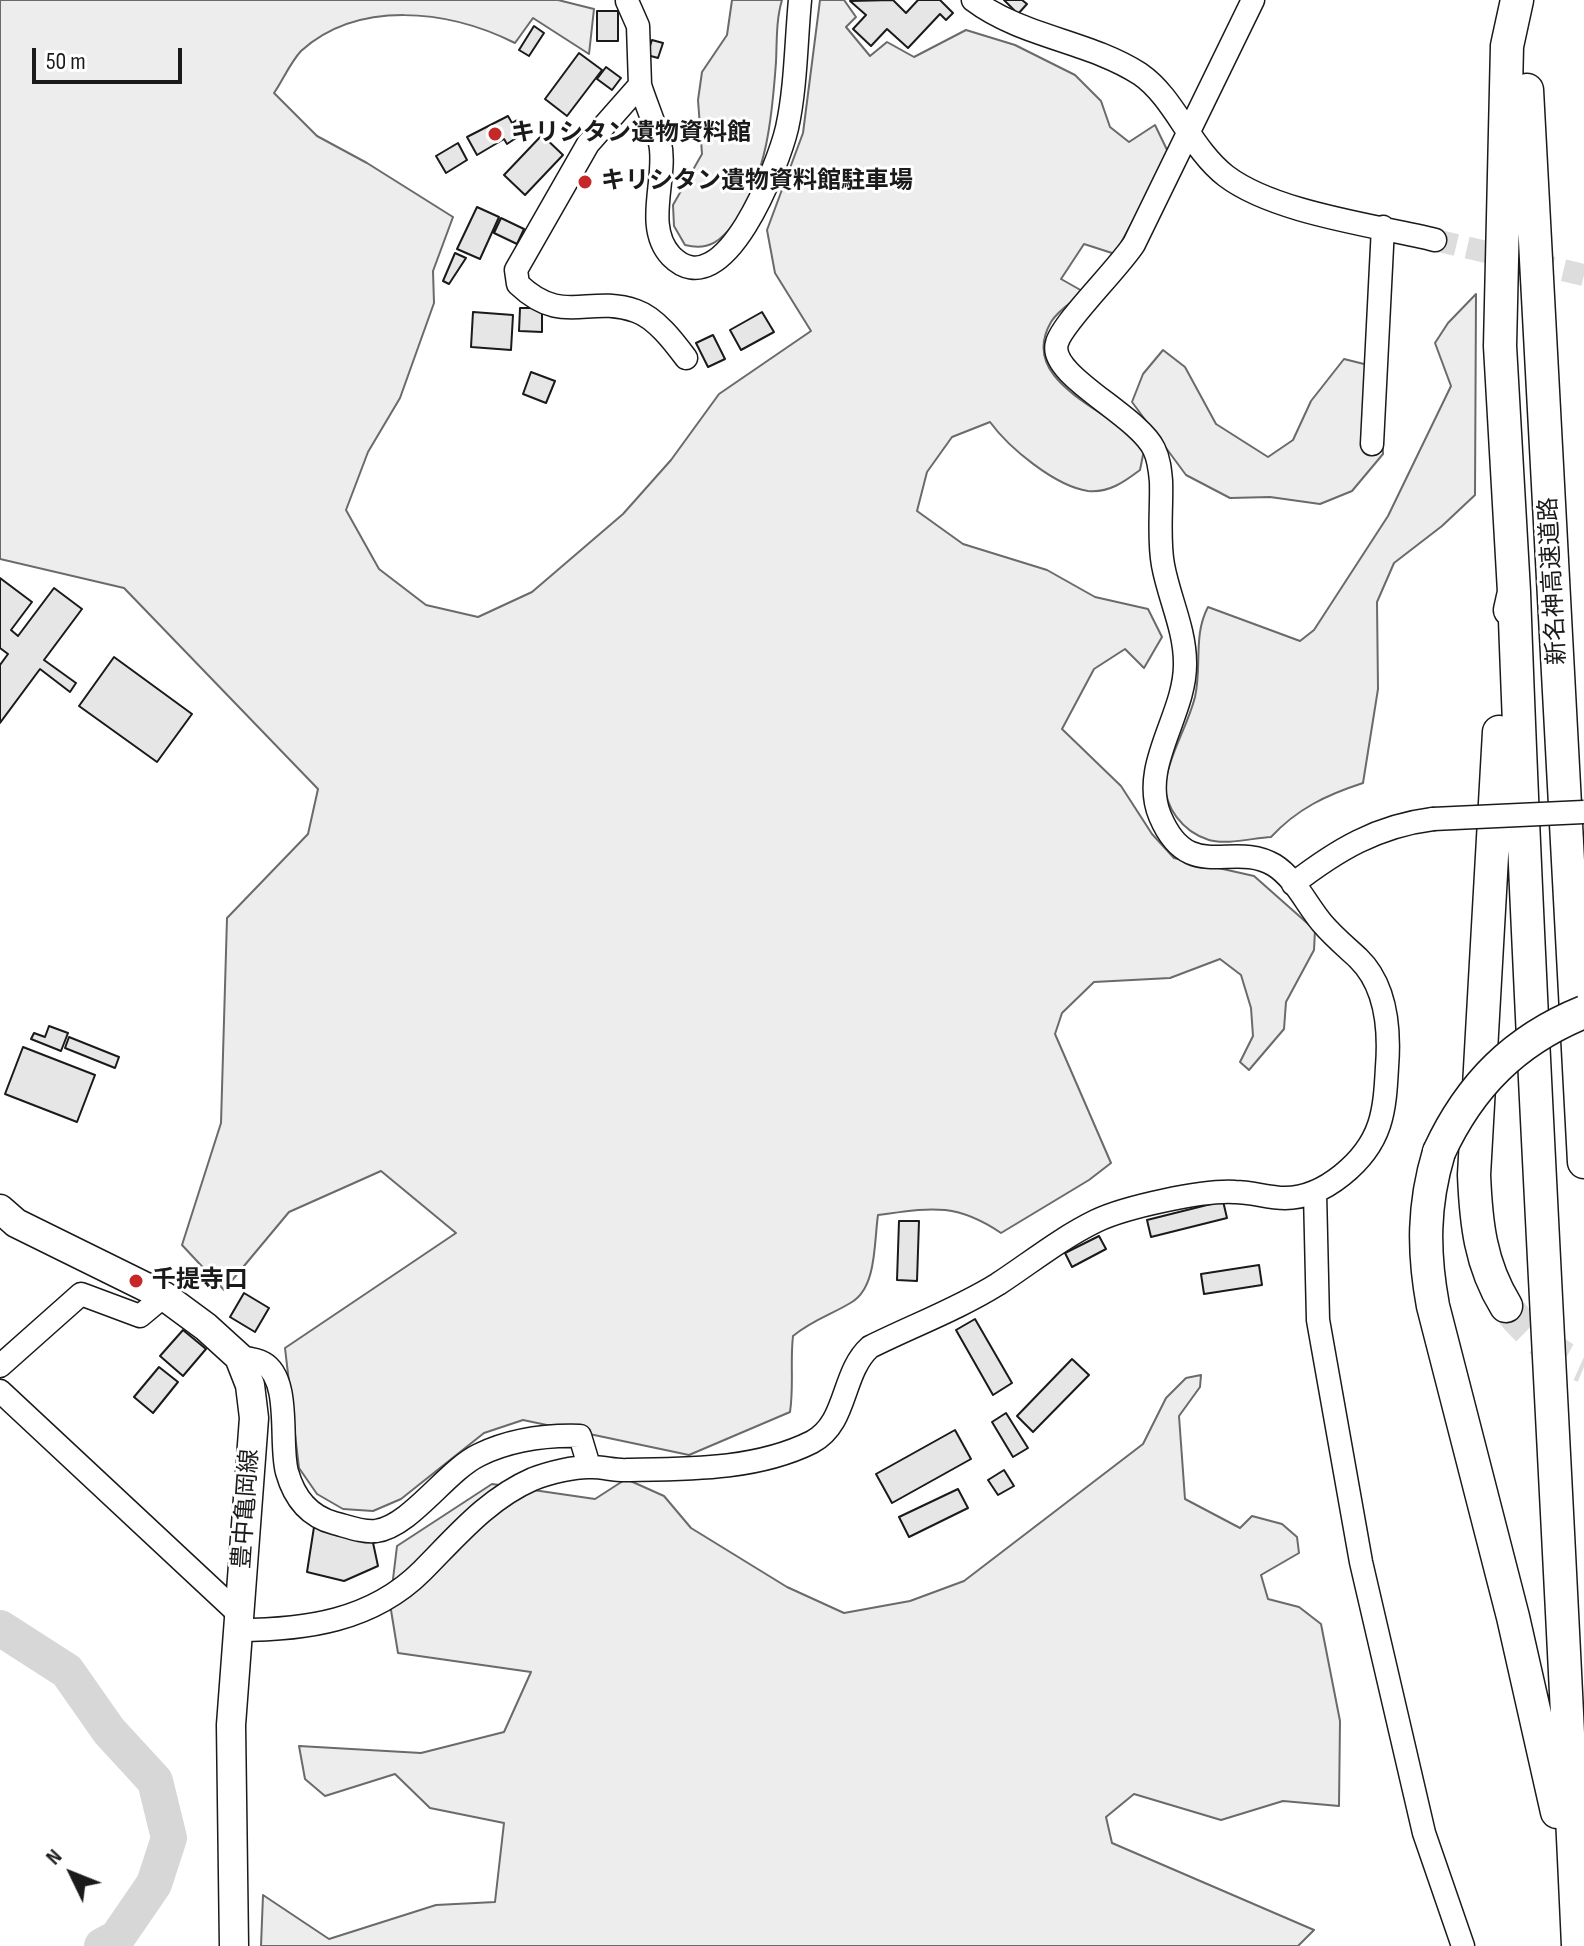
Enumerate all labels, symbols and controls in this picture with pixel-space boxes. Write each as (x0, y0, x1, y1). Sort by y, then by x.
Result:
scale bar (36, 32, 186, 82)
text: 50 m (46, 47, 86, 76)
place label: キリシタン遺物資料館 (511, 120, 751, 148)
marker: キリシタン遺物資料館 (486, 125, 504, 143)
place label: キリシタン遺物資料館駐車場 (601, 168, 913, 196)
marker: キリシタン遺物資料館駐車場 (576, 173, 594, 191)
street label: 新名神高速道路 (1535, 496, 1573, 666)
place label: 千提寺口 (152, 1267, 248, 1295)
marker: 千提寺口 (127, 1272, 145, 1290)
street label: 豊中亀岡線 (228, 1448, 266, 1570)
north arrow (32, 1834, 112, 1914)
text: N (40, 1844, 68, 1871)

